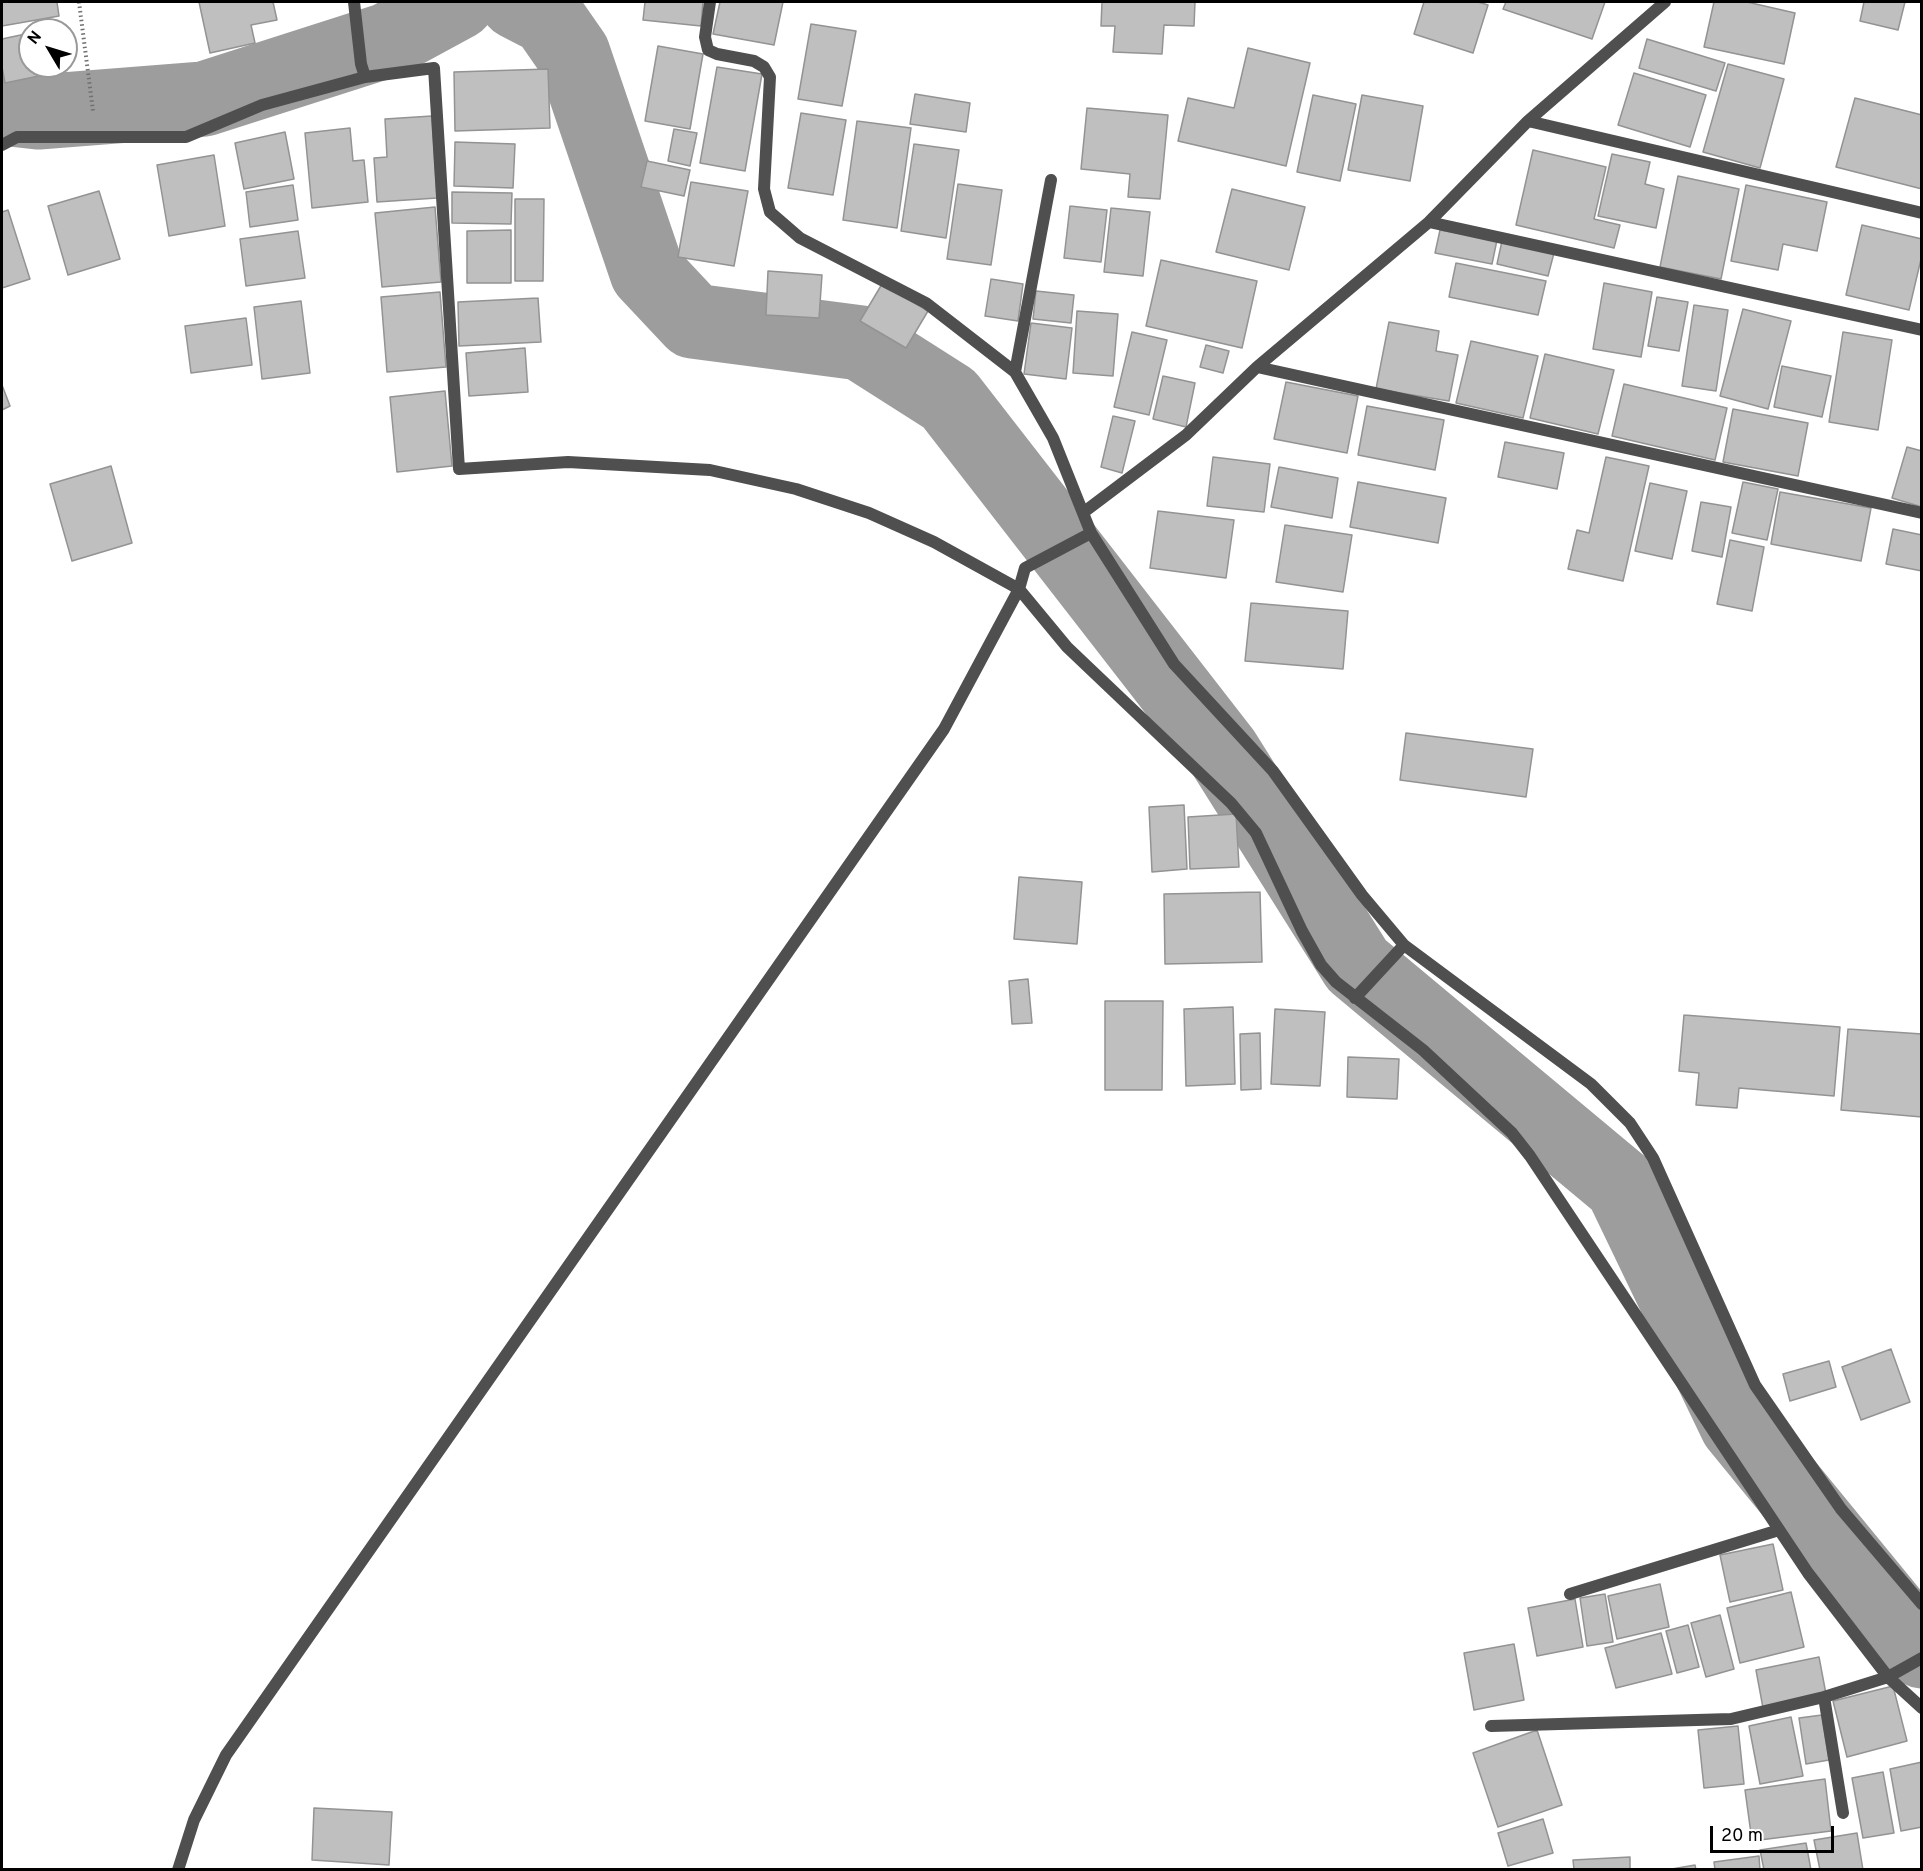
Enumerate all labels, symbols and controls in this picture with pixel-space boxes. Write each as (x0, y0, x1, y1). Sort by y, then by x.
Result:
north arrow (18, 18, 78, 78)
text: N (24, 27, 47, 49)
scale bar (1713, 1814, 1838, 1852)
text: 20 m (1721, 1825, 1763, 1848)

